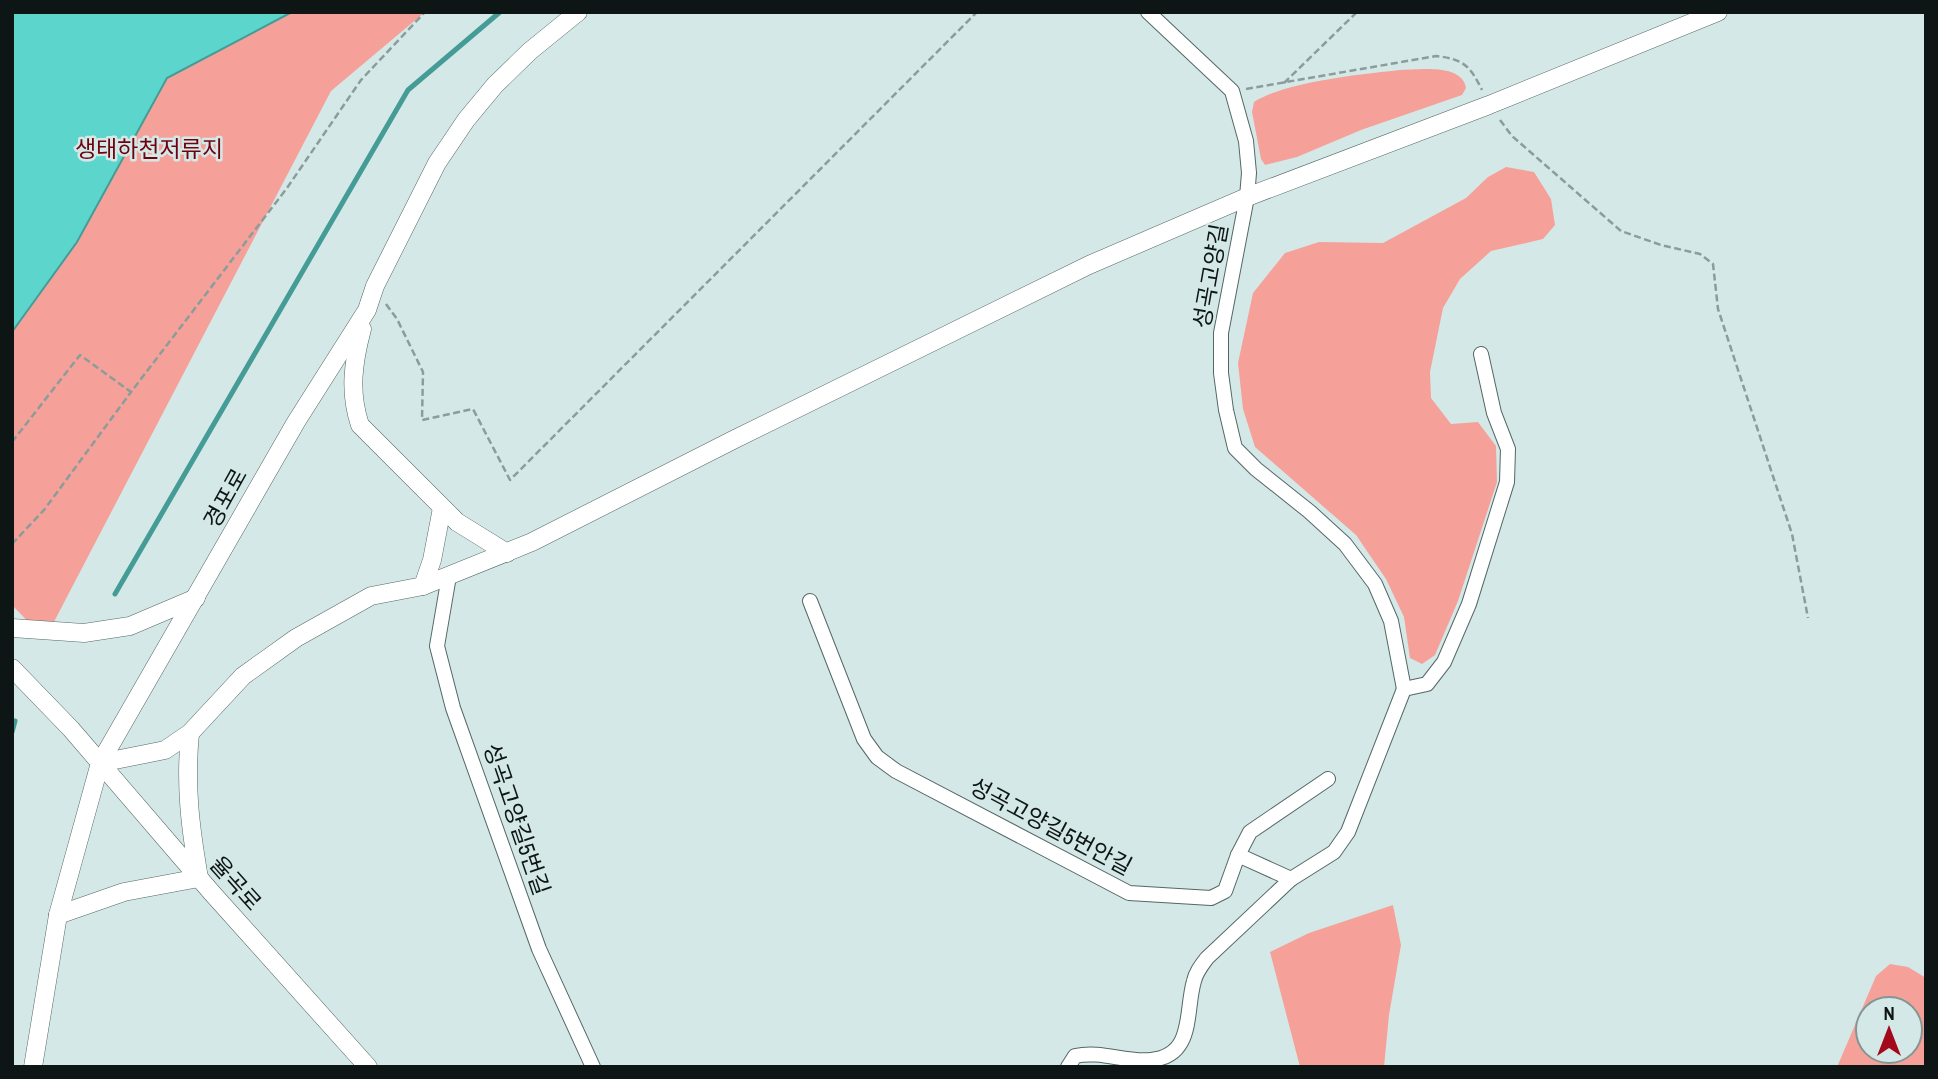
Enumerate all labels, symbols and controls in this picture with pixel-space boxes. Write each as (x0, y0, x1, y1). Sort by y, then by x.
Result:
park label: 생태하천저류지 (75, 133, 223, 164)
street label: 성곡고양길 (1186, 221, 1234, 331)
street label: 경포로 (196, 463, 254, 533)
street label: 성곡고양길5번길 (477, 739, 557, 899)
street label: 성곡고양길5번안길 (964, 770, 1138, 882)
street label: 율곡로 (203, 849, 269, 917)
north arrow (1854, 995, 1924, 1065)
text: N (1883, 1000, 1895, 1026)

